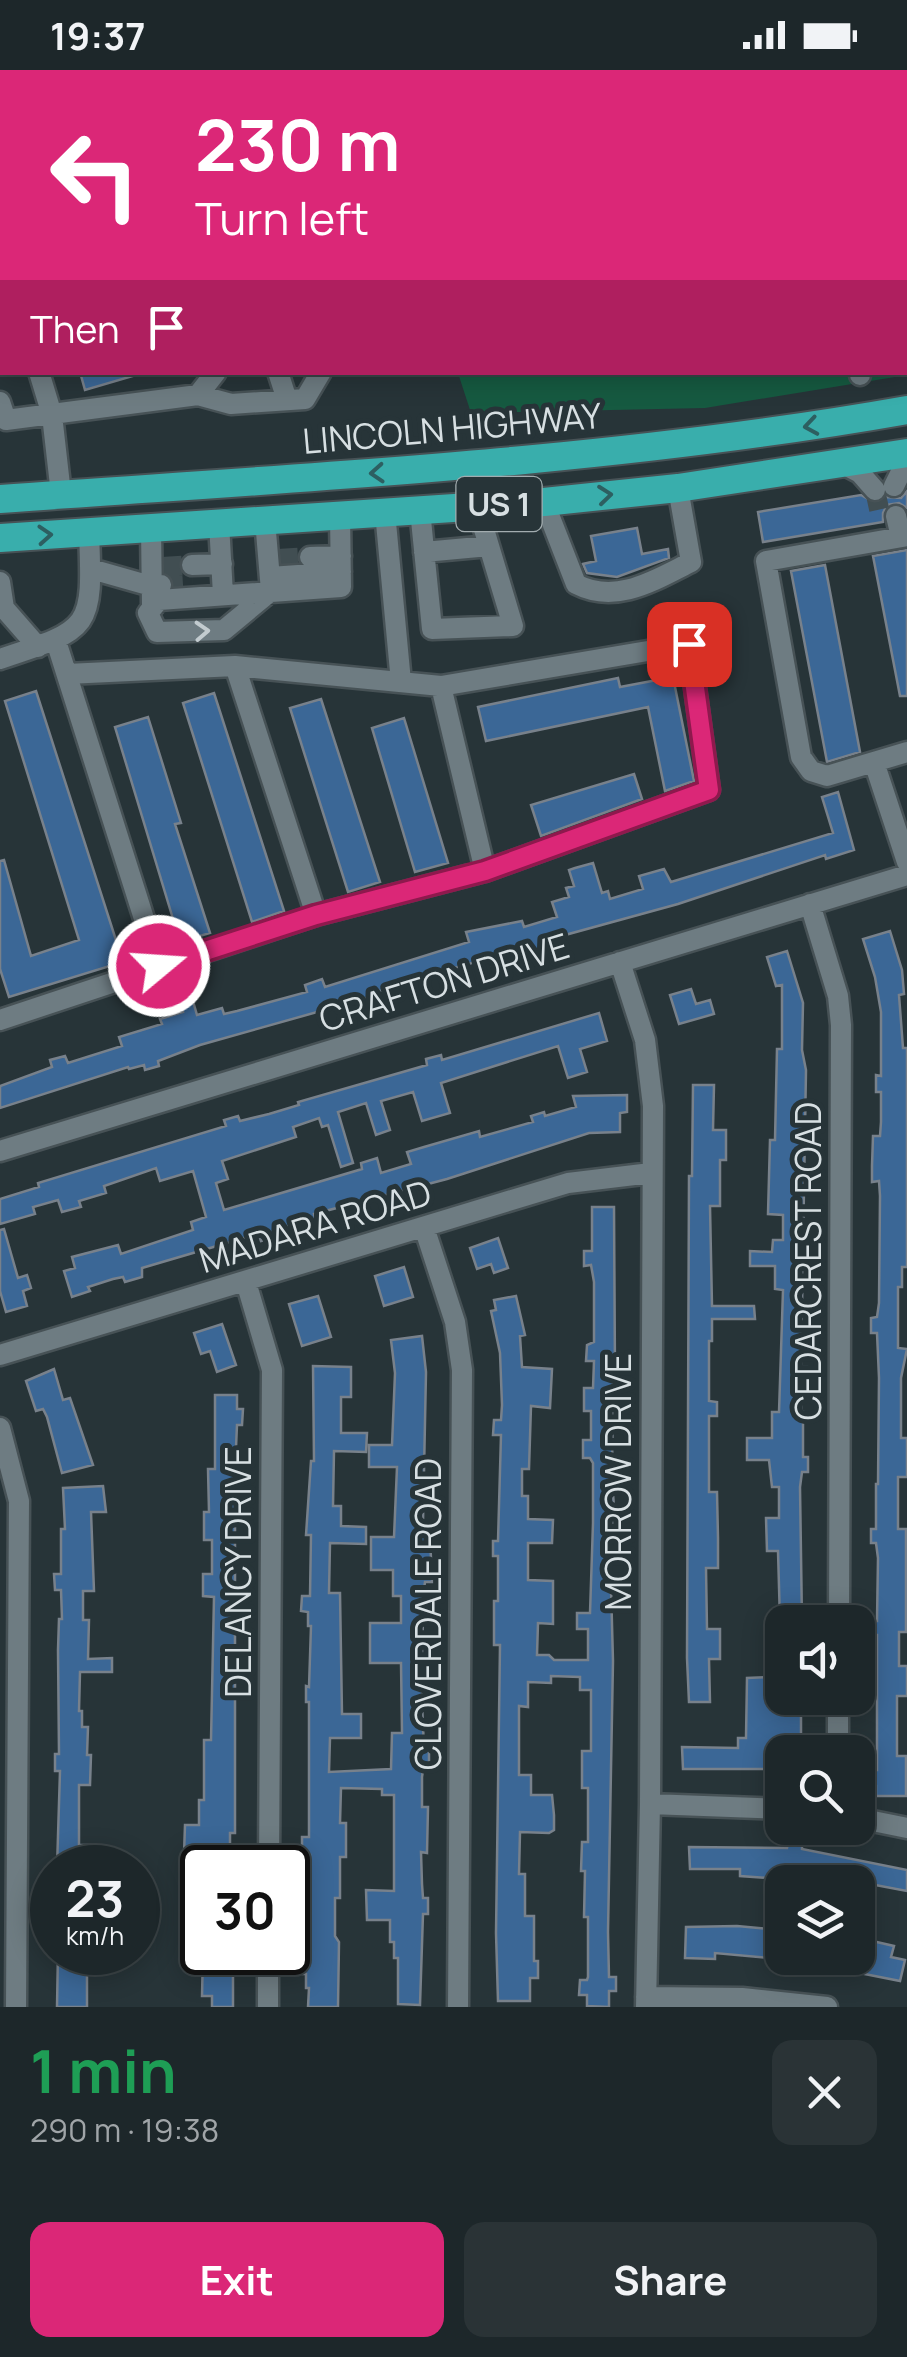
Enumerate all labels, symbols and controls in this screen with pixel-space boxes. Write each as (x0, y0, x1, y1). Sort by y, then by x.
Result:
text: 19:37 (50, 9, 146, 61)
text: 230 m (195, 96, 400, 192)
icon: left (30, 110, 160, 240)
text: Turn left (195, 187, 369, 249)
icon: arrive (139, 300, 194, 355)
text: Then (30, 302, 119, 354)
street label: LINCOLN HIGHWAY (301, 391, 604, 465)
one-way arrow (803, 415, 819, 436)
one-way arrow (368, 462, 384, 483)
road number: US 1 (456, 477, 542, 531)
one-way arrow (598, 485, 614, 507)
one-way arrow (37, 525, 53, 546)
pin (647, 602, 732, 687)
icon: arrive (662, 617, 717, 672)
one-way arrow (194, 621, 210, 642)
position arrow (107, 914, 211, 1018)
street label: CRAFTON DRIVE (313, 921, 575, 1043)
street label: CEDARCREST ROAD (784, 1102, 832, 1420)
street label: MADARA ROAD (193, 1168, 437, 1284)
street label: MORROW DRIVE (594, 1353, 642, 1611)
street label: DELANCY DRIVE (214, 1446, 262, 1698)
street label: CLOVERDALE ROAD (404, 1458, 452, 1770)
map controls (765, 1605, 875, 1975)
button: sound (765, 1605, 875, 1715)
button: search (765, 1735, 875, 1845)
speed limit sign: 30 (180, 1845, 310, 1975)
text: 23 (66, 1864, 124, 1932)
button: layers (765, 1865, 875, 1975)
text: km/h (66, 1918, 124, 1953)
text: 1 min (30, 2029, 177, 2111)
button: close (772, 2040, 877, 2145)
text: 290 m · 19:38 (30, 2108, 219, 2152)
button: Exit (30, 2222, 444, 2337)
button: Share (464, 2222, 877, 2337)

